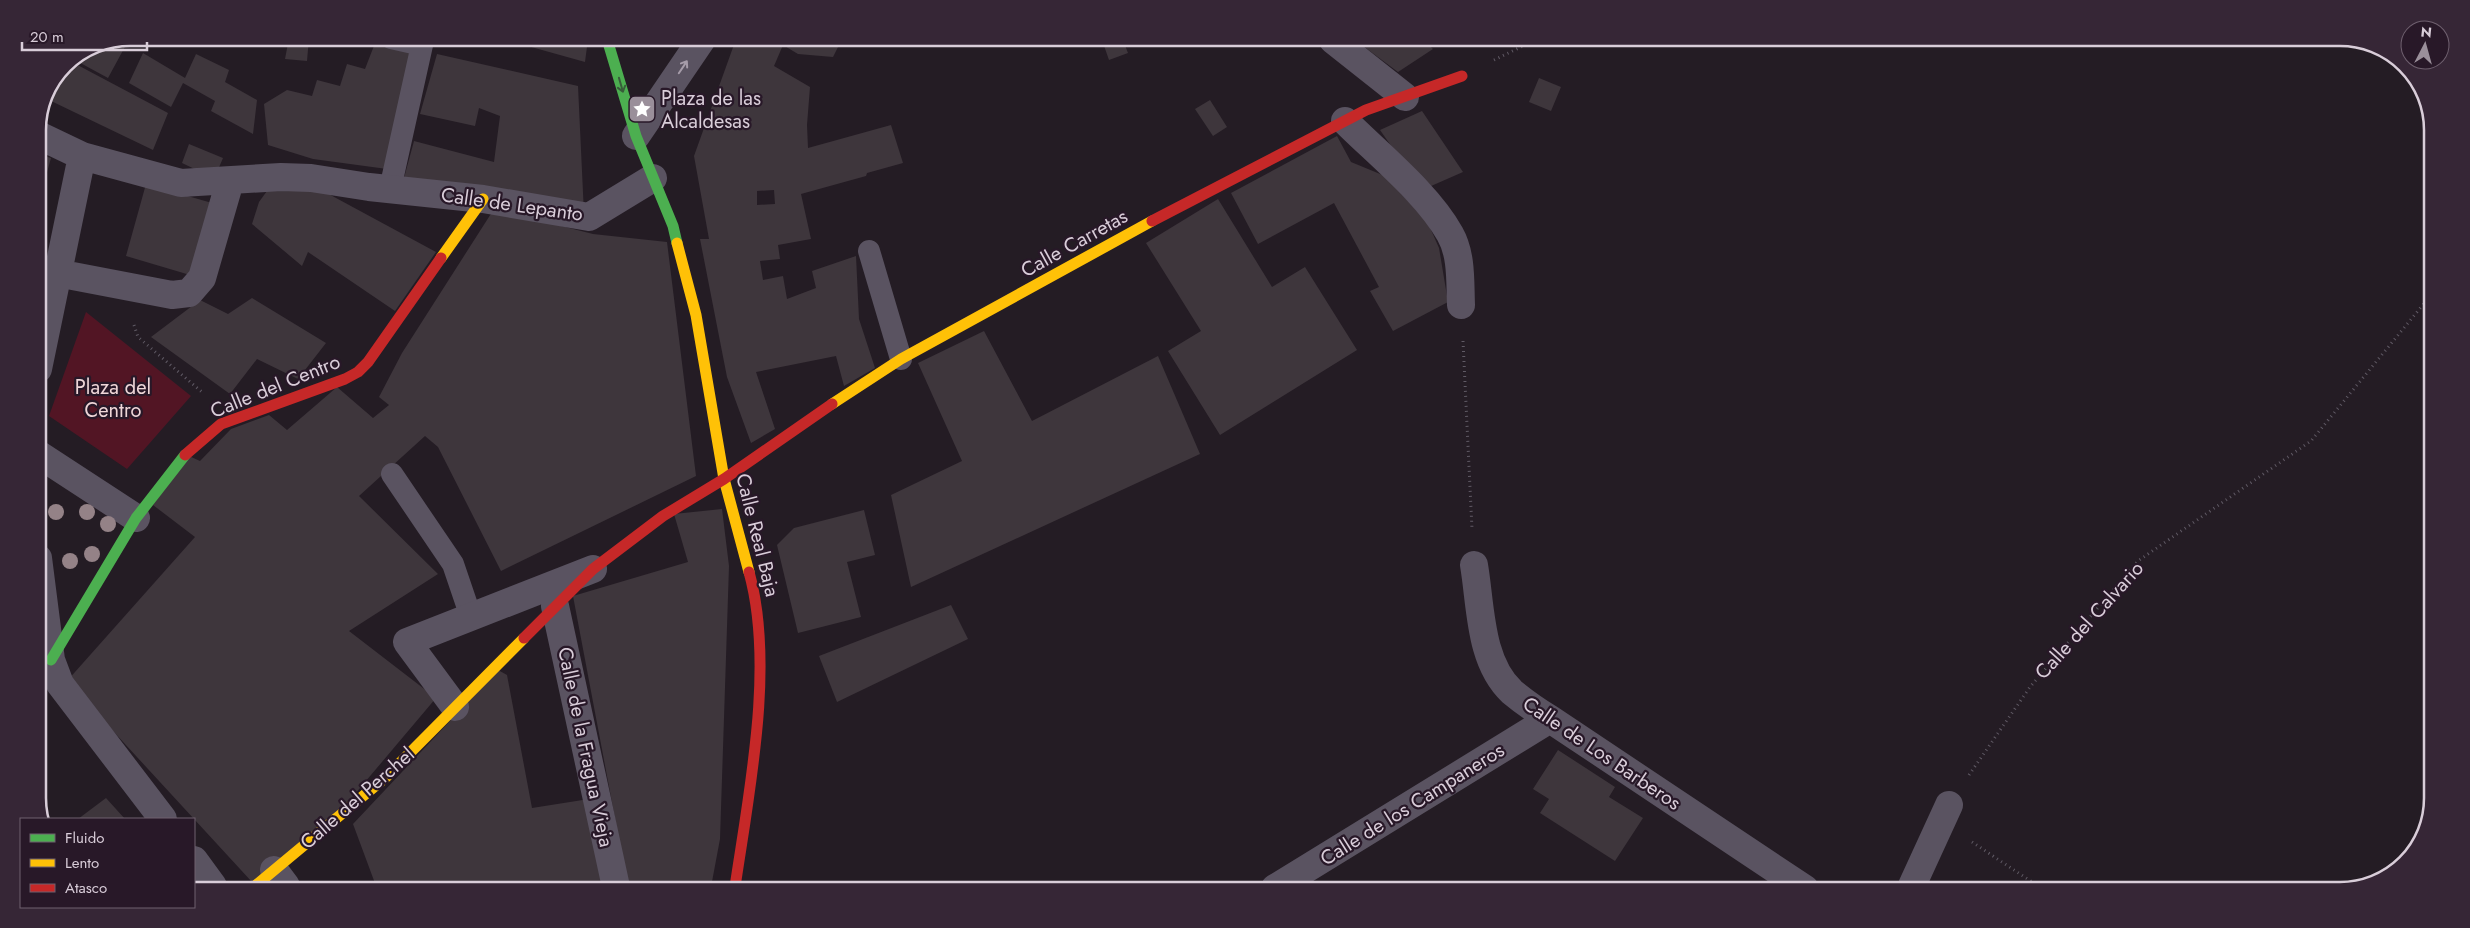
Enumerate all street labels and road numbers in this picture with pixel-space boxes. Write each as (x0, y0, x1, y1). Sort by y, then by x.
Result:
street label: Calle de Lepanto (439, 180, 585, 229)
street label: Calle Carretas (1015, 202, 1133, 285)
street label: Calle del Centro (206, 347, 345, 426)
street label: Calle Real Baja (728, 471, 787, 600)
street label: Calle del Calvario (2028, 555, 2151, 686)
street label: Calle de la Fragua Vieja (550, 644, 621, 850)
street label: Calle de Los Barberos (1517, 690, 1687, 817)
street label: Calle de los Campaneros (1315, 736, 1510, 873)
street label: Calle del Perchel (294, 740, 421, 856)

